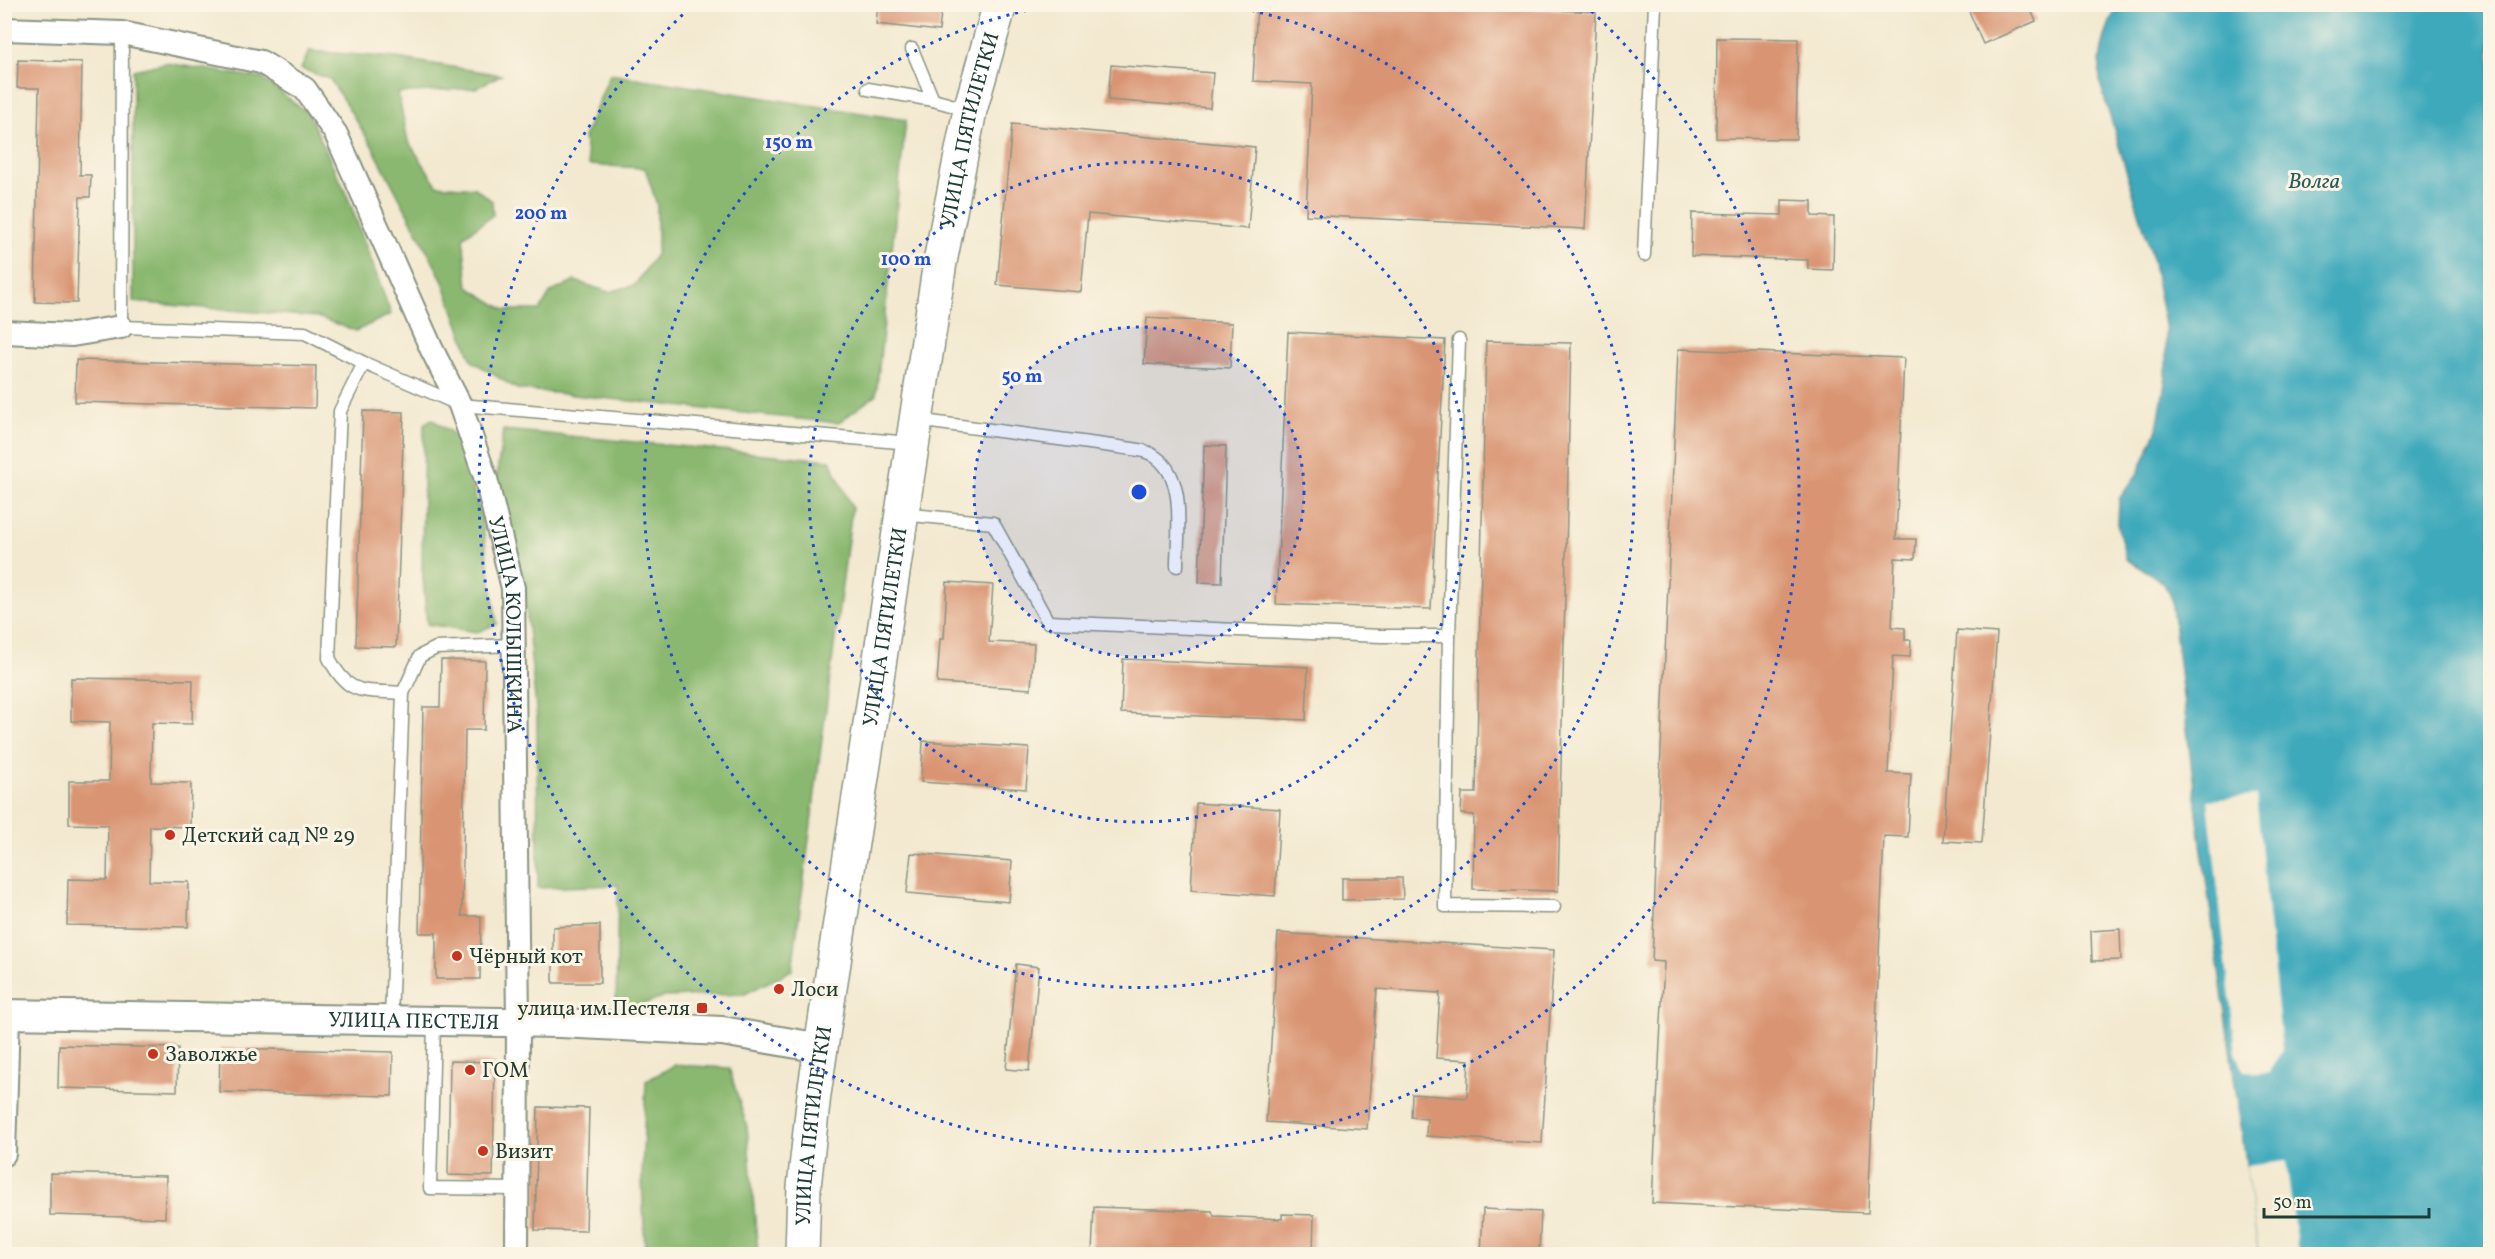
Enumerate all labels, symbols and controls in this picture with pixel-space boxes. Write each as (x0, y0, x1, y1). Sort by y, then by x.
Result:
street label: УЛИЦА ПЯТИЛЕТКИ (934, 29, 1007, 231)
text: 150 m (765, 131, 813, 156)
water label: Волга (2288, 167, 2340, 198)
text: 200 m (515, 202, 567, 227)
text: 100 m (881, 248, 931, 273)
text: 50 m (1002, 365, 1042, 390)
centre of rings (1129, 482, 1149, 502)
street label: УЛИЦА КОЛЫШКИНА (480, 513, 528, 734)
street label: УЛИЦА ПЯТИЛЕТКИ (857, 525, 916, 729)
place label: Детский сад № 29 (182, 822, 355, 851)
marker: Детский сад № 29 (163, 828, 177, 842)
place label: Чёрный кот (469, 943, 583, 972)
marker: Чёрный кот (450, 949, 464, 963)
place label: Лоси (791, 976, 839, 1005)
marker: Лоси (772, 982, 786, 996)
place label: улица им.Пестеля (517, 995, 690, 1024)
marker: улица им.Пестеля (695, 1001, 709, 1015)
street label: УЛИЦА ПЕСТЕЛЯ (328, 1006, 500, 1038)
street label: УЛИЦА ПЯТИЛЕТКИ (790, 1024, 840, 1226)
place label: Заволжье (165, 1041, 258, 1070)
marker: Заволжье (146, 1047, 160, 1061)
place label: ГОМ (482, 1057, 529, 1086)
marker: ГОМ (463, 1063, 477, 1077)
place label: Визит (495, 1138, 554, 1167)
marker: Визит (476, 1144, 490, 1158)
scale bar (2264, 1181, 2429, 1219)
text: 50 m (2273, 1191, 2312, 1216)

